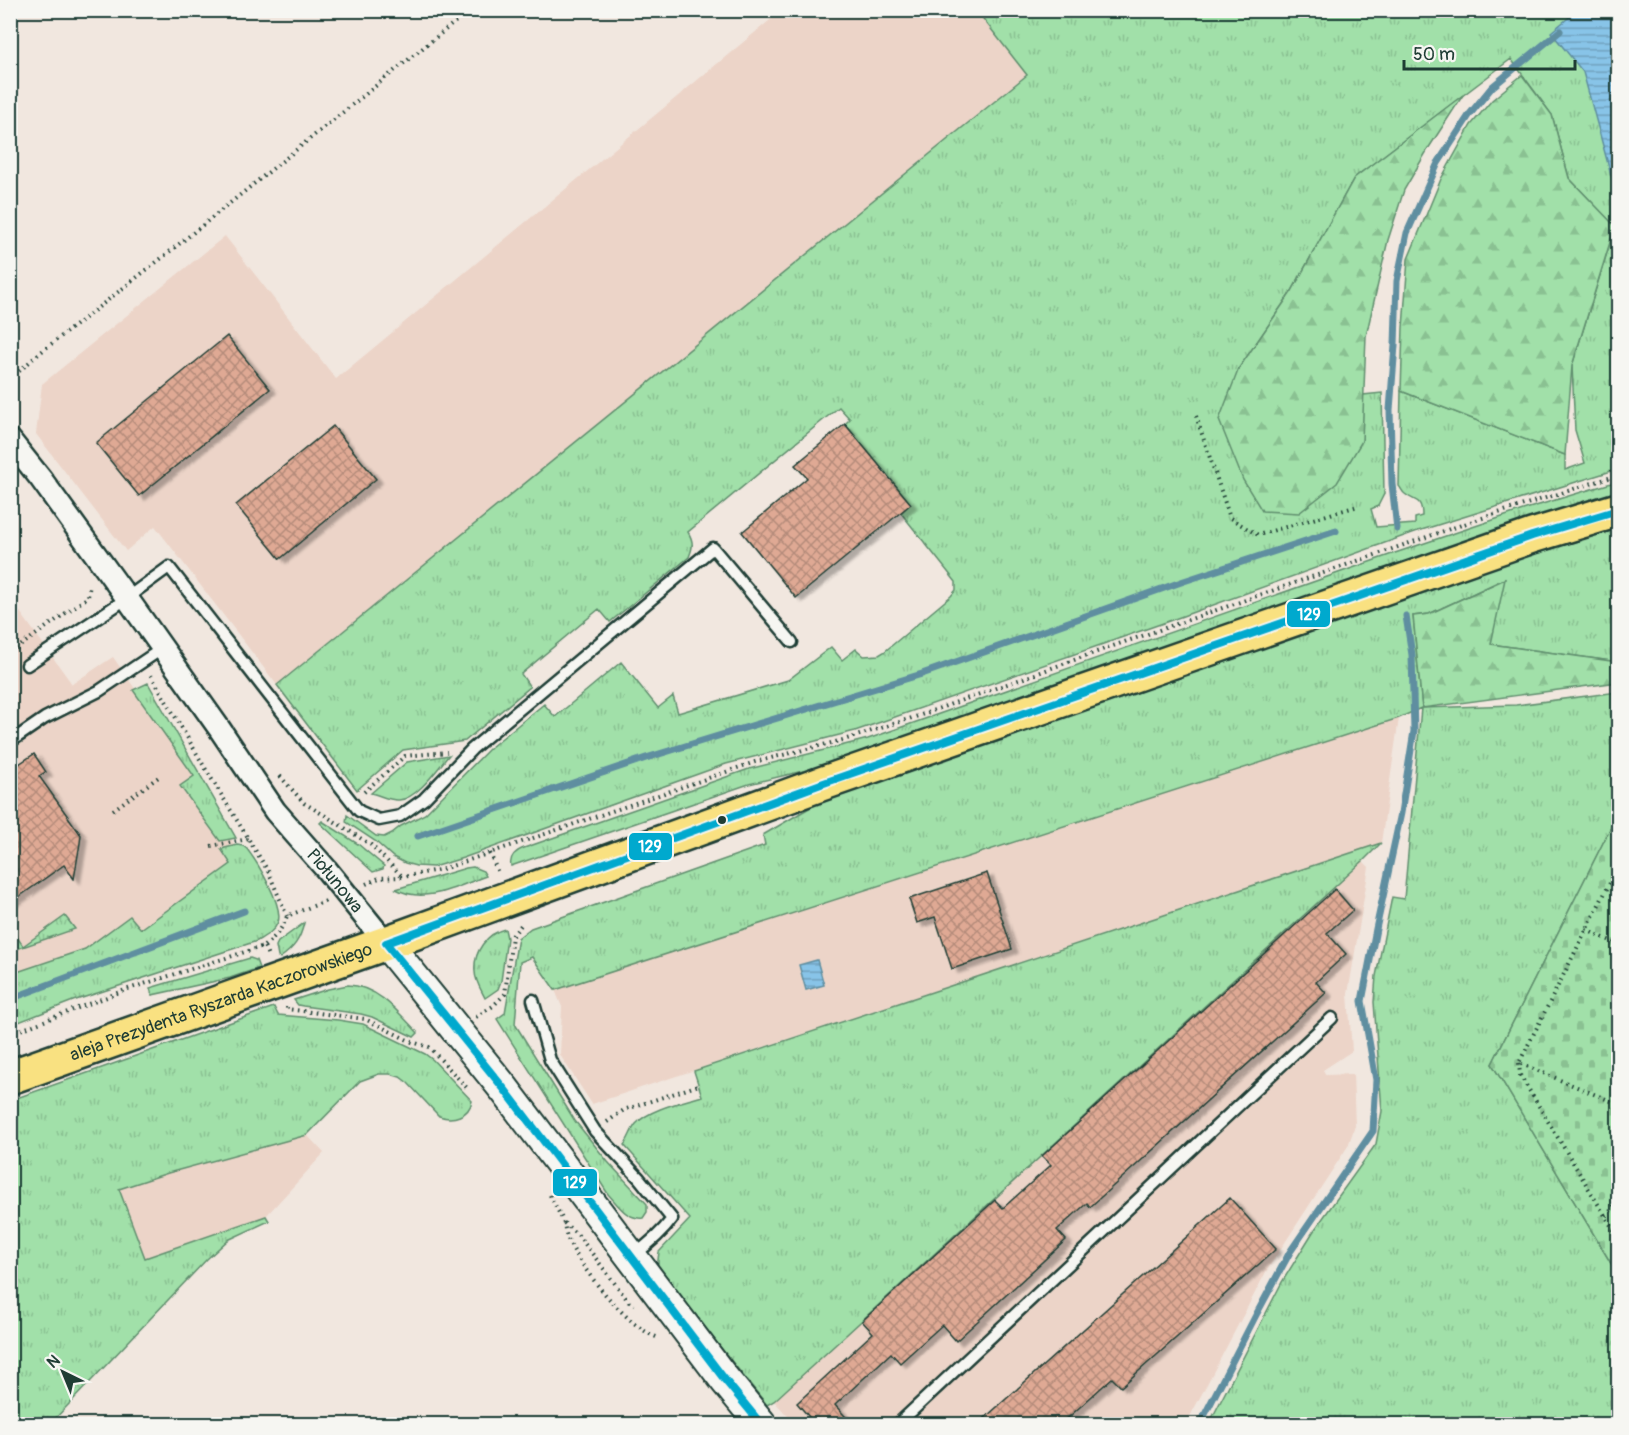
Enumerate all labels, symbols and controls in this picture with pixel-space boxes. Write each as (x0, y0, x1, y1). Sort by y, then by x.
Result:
scale bar (1404, 33, 1575, 71)
text: 50 m (1413, 43, 1455, 66)
line badge: 129 (1286, 600, 1331, 628)
text: 129 (1297, 605, 1321, 625)
unlabelled marker (716, 814, 728, 826)
line badge: 129 (628, 832, 673, 861)
text: 129 (638, 837, 662, 857)
street label: Piołunowa (302, 844, 368, 918)
street label: aleja Prezydenta Ryszarda Kaczorowskiego (67, 937, 376, 1066)
line badge: 129 (552, 1168, 598, 1197)
text: 129 (563, 1173, 587, 1193)
north arrow (33, 1342, 93, 1402)
text: N (43, 1351, 64, 1373)

